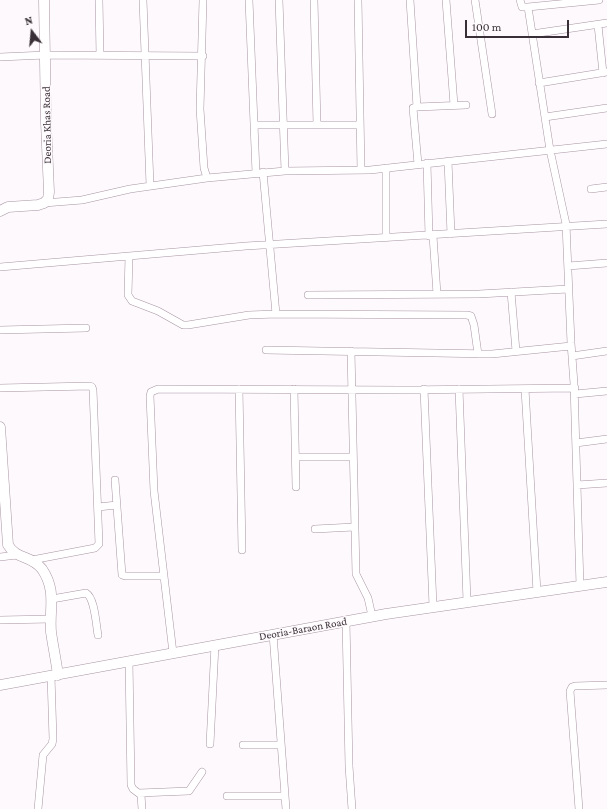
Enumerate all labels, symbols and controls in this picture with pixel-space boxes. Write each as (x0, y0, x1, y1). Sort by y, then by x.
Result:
north arrow (12, 12, 52, 52)
scale bar (467, 12, 571, 38)
text: N (23, 14, 34, 27)
text: 100 m (472, 20, 501, 34)
street label: Deoria Khas Road (40, 86, 54, 164)
street label: Deoria-Baraon Road (258, 615, 348, 643)

